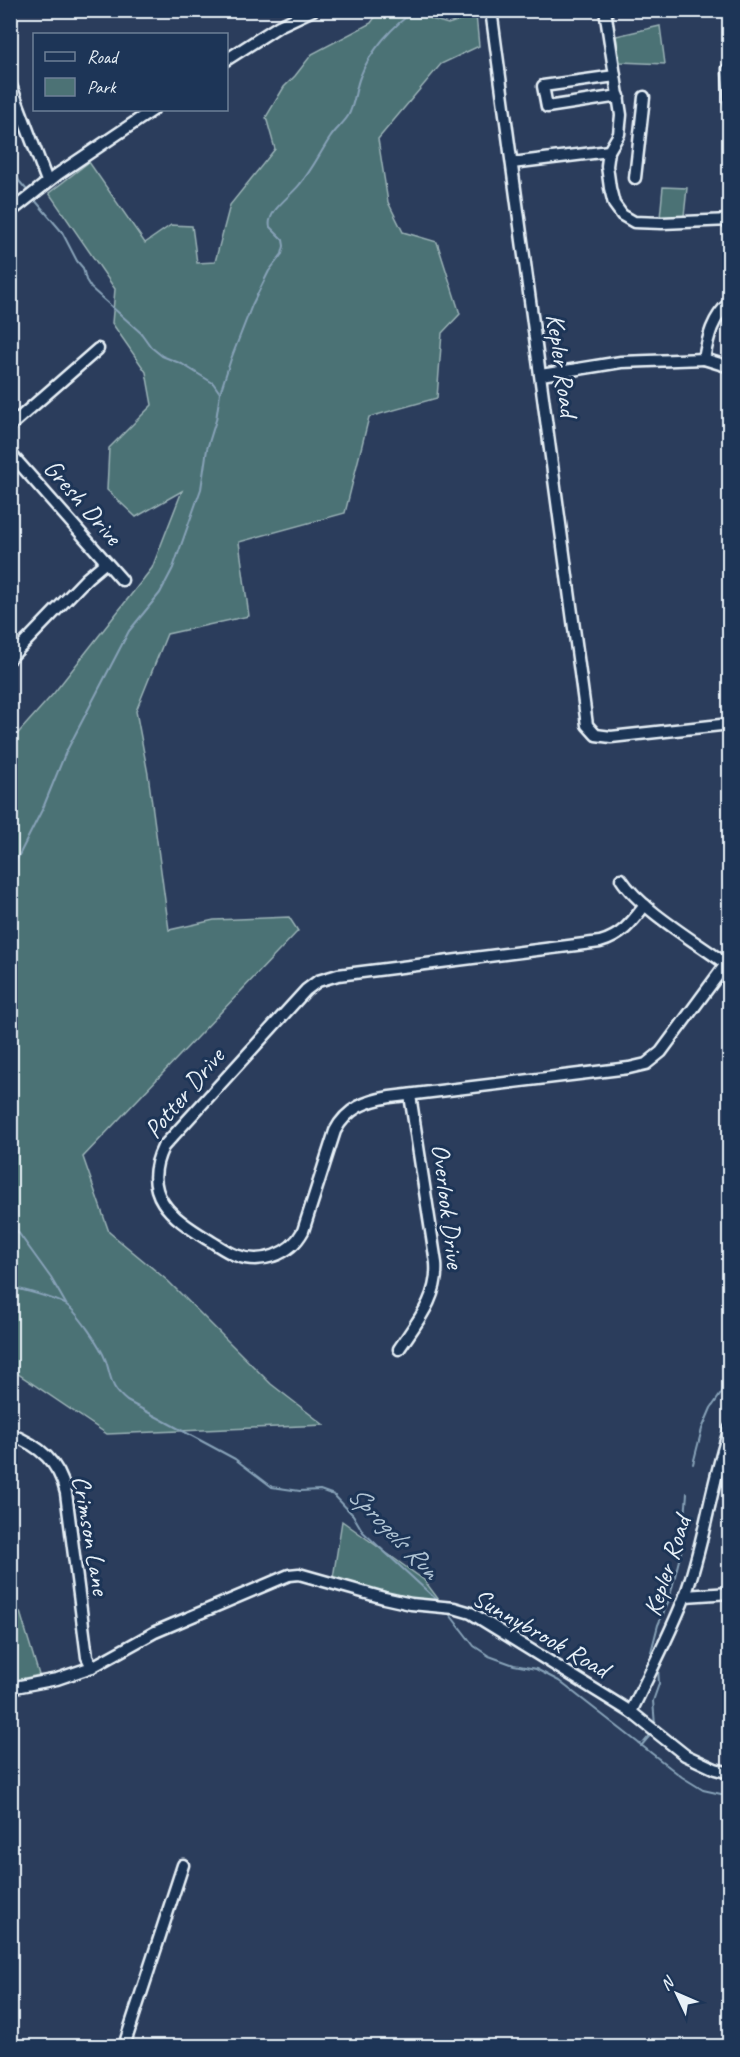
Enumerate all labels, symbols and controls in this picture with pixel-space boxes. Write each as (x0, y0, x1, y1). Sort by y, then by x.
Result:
legend (33, 33, 228, 111)
text: Road (87, 46, 120, 68)
text: Park (87, 76, 117, 98)
street label: Kepler Road (538, 312, 586, 422)
street label: Gresh Drive (37, 452, 130, 553)
street label: Potter Drive (137, 1039, 233, 1145)
street label: Overlook Drive (424, 1142, 472, 1272)
street label: Crimson Lane (64, 1473, 118, 1600)
water label: Sprogels Run (341, 1478, 449, 1588)
street label: Kepler Road (635, 1508, 700, 1620)
street label: Sunnybrook Road (467, 1581, 618, 1687)
north arrow (647, 1964, 707, 2024)
text: N (656, 1972, 680, 1995)

